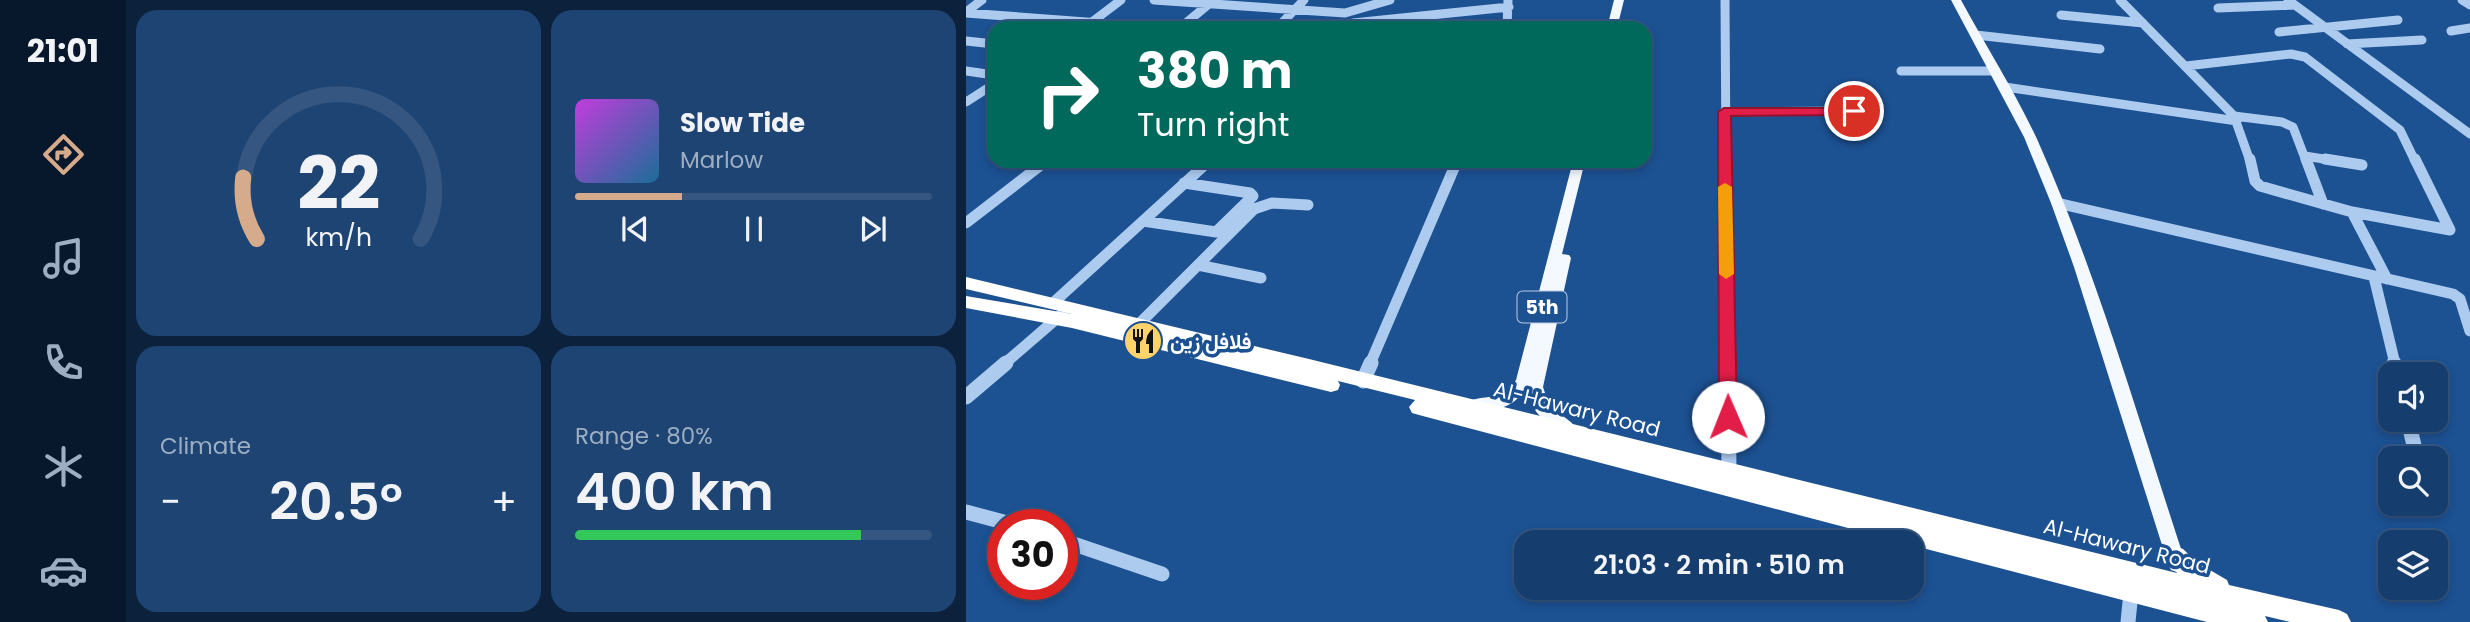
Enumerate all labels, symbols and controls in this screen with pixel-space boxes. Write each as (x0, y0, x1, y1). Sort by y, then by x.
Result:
text: 21:01 (27, 28, 99, 73)
text: 380 m (1137, 37, 1293, 105)
icon: right (1022, 49, 1113, 140)
pin (1824, 81, 1884, 141)
icon: arrive (1835, 92, 1873, 130)
text: Turn right (1137, 102, 1289, 147)
text: Slow Tide (680, 105, 805, 141)
icon: directions (39, 130, 88, 179)
text: 22 (297, 134, 380, 235)
text: Marlow (680, 144, 763, 176)
icon: previous (616, 210, 654, 248)
icon: pause (735, 210, 773, 248)
icon: next (854, 210, 892, 248)
text: km/h (305, 220, 372, 255)
icon: music (39, 234, 88, 283)
road number: 5th (1518, 292, 1566, 322)
restaurant icon: فلافل زين (1122, 320, 1164, 362)
place label: فلافل زين (1170, 327, 1252, 356)
icon: phone (39, 338, 88, 387)
map controls (2378, 362, 2448, 600)
button: sound (2378, 362, 2448, 432)
street label: Al-Hawary Road (1491, 374, 1663, 444)
position arrow (1691, 380, 1765, 454)
text: Range · 80% (575, 420, 713, 452)
text: Climate (160, 430, 251, 462)
icon: climate (39, 442, 88, 491)
button: search (2378, 446, 2448, 516)
text: 400 km (575, 455, 774, 528)
text: 20.5° (269, 465, 403, 538)
text: − (160, 475, 181, 528)
text: + (491, 475, 517, 528)
speed limit sign: 30 (987, 509, 1078, 600)
street label: Al-Hawary Road (2041, 511, 2213, 581)
button: layers (2378, 530, 2448, 600)
icon: car (39, 546, 88, 595)
text: 21:03 · 2 min · 510 m (1593, 547, 1845, 583)

